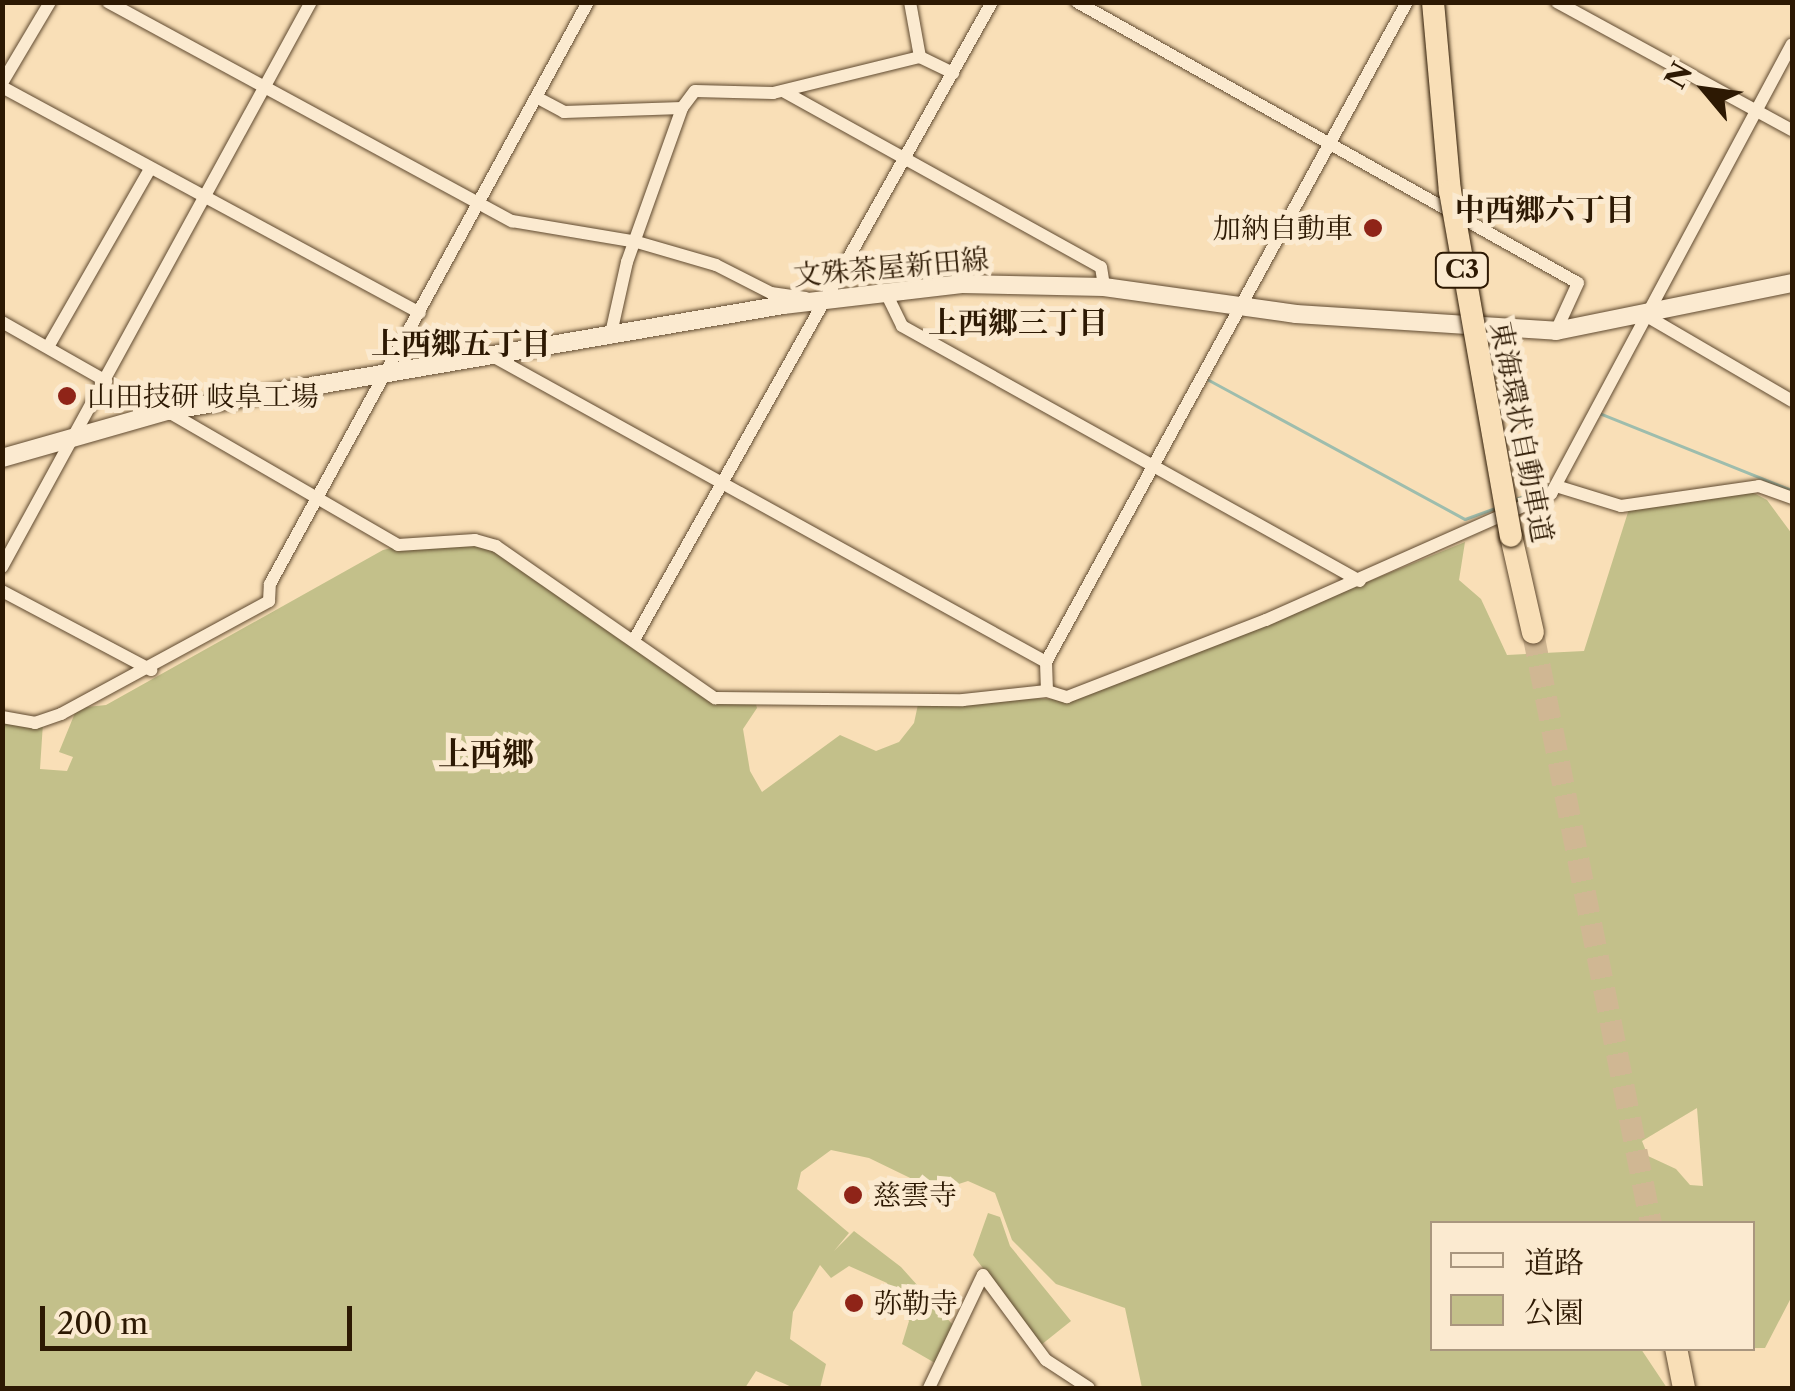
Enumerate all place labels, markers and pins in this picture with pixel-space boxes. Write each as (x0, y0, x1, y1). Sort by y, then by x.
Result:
place label: 加納自動車 (1213, 211, 1353, 245)
marker: 加納自動車 (1362, 217, 1384, 239)
place label: 山田技研 岐阜工場 (87, 379, 318, 413)
marker: 山田技研 岐阜工場 (56, 385, 78, 407)
place label: 慈雲寺 (873, 1178, 957, 1212)
marker: 慈雲寺 (842, 1184, 864, 1206)
place label: 弥勒寺 (874, 1286, 958, 1320)
marker: 弥勒寺 (843, 1292, 865, 1314)

